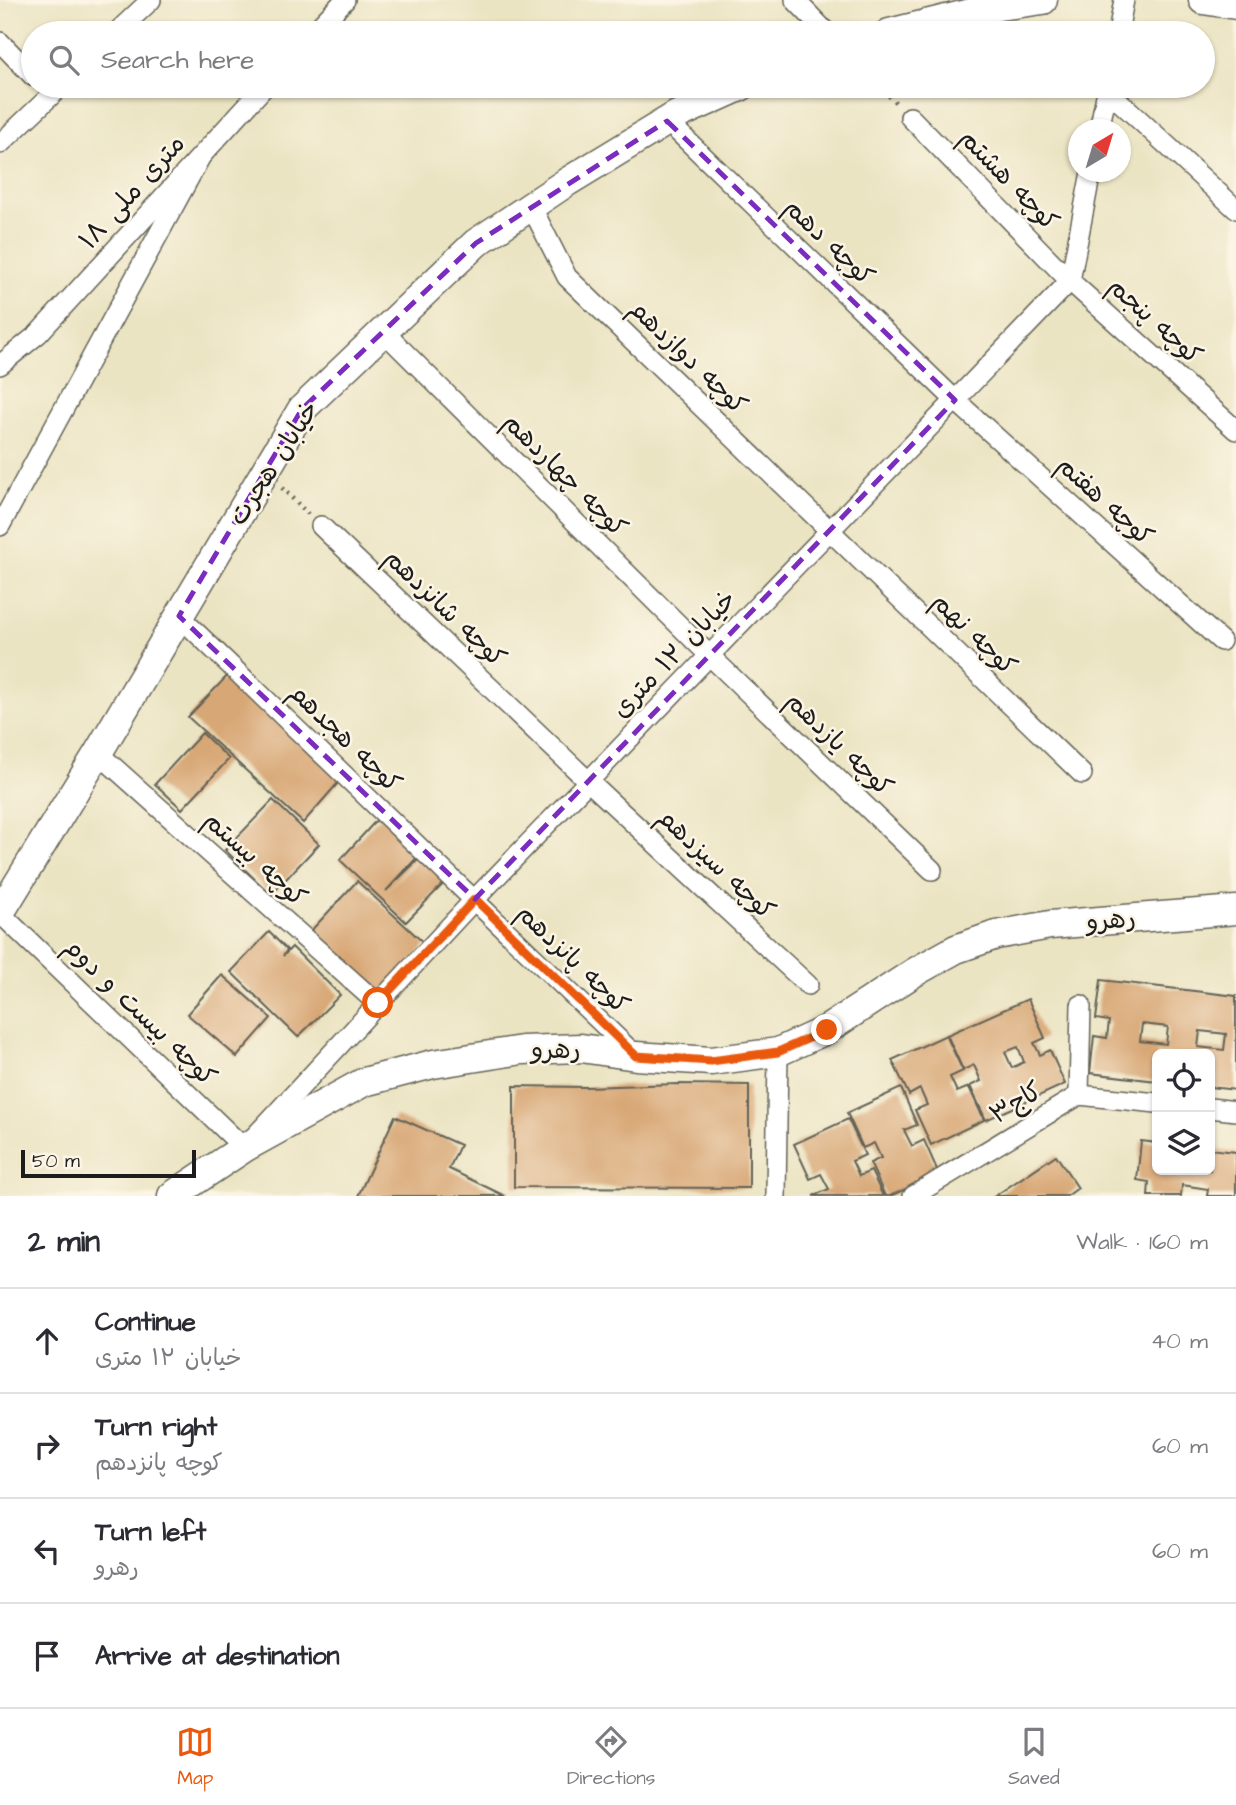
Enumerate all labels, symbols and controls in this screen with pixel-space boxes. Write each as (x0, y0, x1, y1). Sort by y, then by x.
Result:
search box (21, 21, 1215, 98)
icon: search (45, 41, 83, 79)
text: Search here (101, 42, 254, 78)
north arrow (1068, 119, 1131, 182)
street label: کوچه هشتم (950, 121, 1067, 240)
street label: ۱۸ متری ملی (71, 127, 193, 257)
street label: کوچه دهم (775, 190, 882, 295)
street label: کوچه پنجم (1099, 269, 1210, 374)
street label: کوچه دوازدهم (620, 291, 755, 423)
street label: خیابان هجرت (220, 394, 328, 532)
street label: کوچه چهاردهم (494, 405, 635, 546)
street label: کوچه هفتم (1048, 448, 1161, 555)
street label: کوچه شانزدهم (375, 541, 514, 676)
street label: خیابان ۱۲ متری (604, 582, 744, 726)
street label: کوچه نهم (923, 584, 1025, 684)
street label: کوچه هجدهم (280, 675, 409, 802)
street label: کوچه یازدهم (777, 683, 901, 805)
street label: کوچه سیزدهم (648, 800, 783, 929)
street label: کوچه بیستم (195, 803, 315, 916)
street label: کوچه پانزدهم (508, 896, 637, 1023)
street label: رهرو (1083, 900, 1137, 940)
street label: کوچه بیست و دوم (55, 930, 224, 1095)
route start (362, 987, 393, 1018)
route end (811, 1014, 842, 1045)
street label: رهرو (529, 1032, 581, 1068)
map controls (1152, 1049, 1215, 1175)
button: locate (1152, 1049, 1215, 1112)
street label: کاج۳ (983, 1073, 1049, 1133)
button: layers (1152, 1112, 1215, 1175)
scale bar (21, 1147, 196, 1179)
text: 50 m (32, 1148, 80, 1175)
text: 2 min (28, 1221, 100, 1263)
text: Walk · 160 m (1076, 1226, 1208, 1258)
text: Continue (95, 1304, 196, 1340)
icon: ahead (28, 1322, 66, 1360)
text: 40 m (1151, 1325, 1208, 1357)
text: خیابان ۱۲ متری (95, 1342, 242, 1374)
text: Turn right (95, 1409, 217, 1445)
icon: right (28, 1427, 66, 1465)
text: 60 m (1152, 1430, 1208, 1462)
text: کوچه پانزدهم (95, 1447, 223, 1479)
text: Turn left (95, 1514, 206, 1550)
icon: left (28, 1532, 66, 1570)
text: 60 m (1152, 1535, 1208, 1567)
text: رهرو (95, 1552, 139, 1584)
icon: arrive (28, 1637, 66, 1675)
text: Arrive at destination (95, 1638, 340, 1674)
tab: Map (176, 1723, 214, 1792)
tab: Directions (567, 1723, 655, 1792)
tab: Saved (1008, 1723, 1060, 1792)

